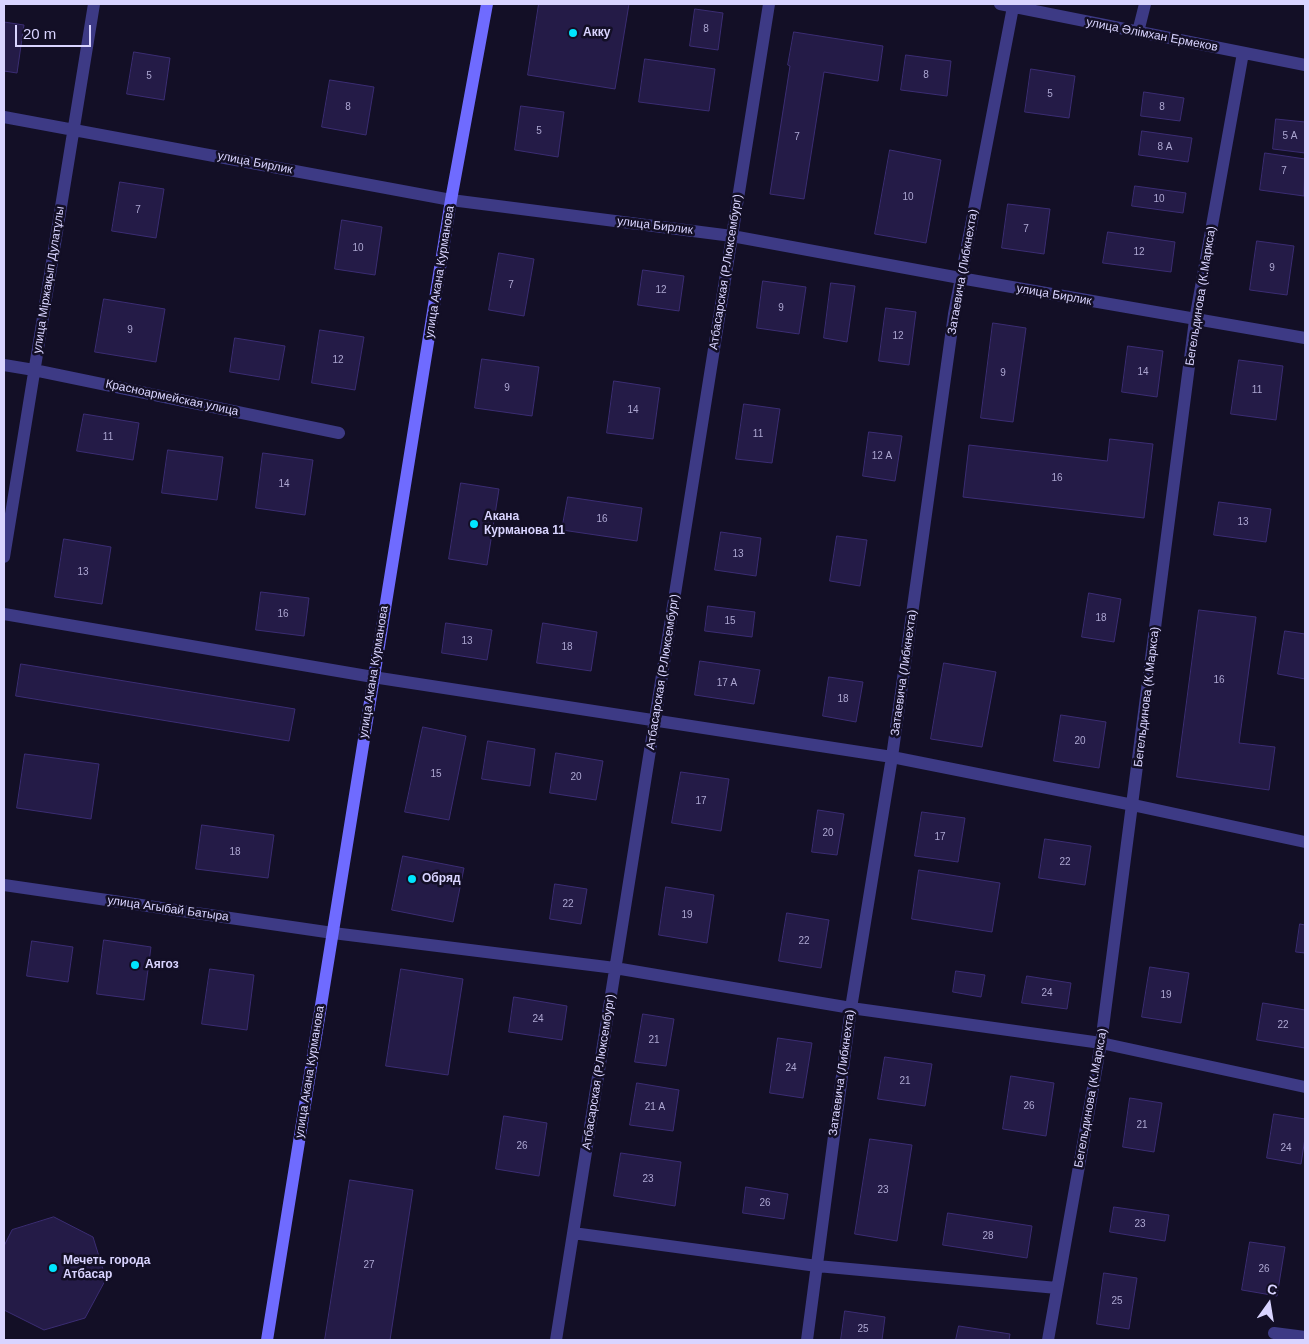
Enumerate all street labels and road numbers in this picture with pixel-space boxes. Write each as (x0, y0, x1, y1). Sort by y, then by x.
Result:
street label: улица Әлімхан Ермеков (1085, 15, 1219, 55)
street label: улица Бирлик (216, 149, 294, 177)
street label: Атбасарская (Р.Люксембург) (707, 193, 745, 351)
street label: улица Міржақып Дулатұлы (30, 205, 68, 355)
street label: улица Акана Курманова (422, 205, 458, 339)
street label: Затаевича (Либкнехта) (945, 208, 981, 336)
street label: улица Бирлик (616, 214, 694, 238)
street label: Бегельдинова (К.Маркса) (1183, 225, 1219, 367)
street label: улица Бирлик (1015, 281, 1093, 309)
street label: Красноармейская улица (104, 377, 240, 419)
street label: Атбасарская (Р.Люксембург) (644, 593, 682, 751)
street label: улица Акана Курманова (356, 605, 392, 739)
street label: Затаевича (Либкнехта) (888, 609, 920, 737)
street label: Бегельдинова (К.Маркса) (1131, 626, 1163, 768)
street label: улица Агыбай Батыра (106, 893, 230, 925)
street label: Атбасарская (Р.Люксембург) (580, 993, 618, 1151)
street label: улица Акана Курманова (292, 1005, 328, 1139)
street label: Затаевича (Либкнехта) (826, 1009, 858, 1137)
street label: Бегельдинова (К.Маркса) (1072, 1027, 1110, 1169)

